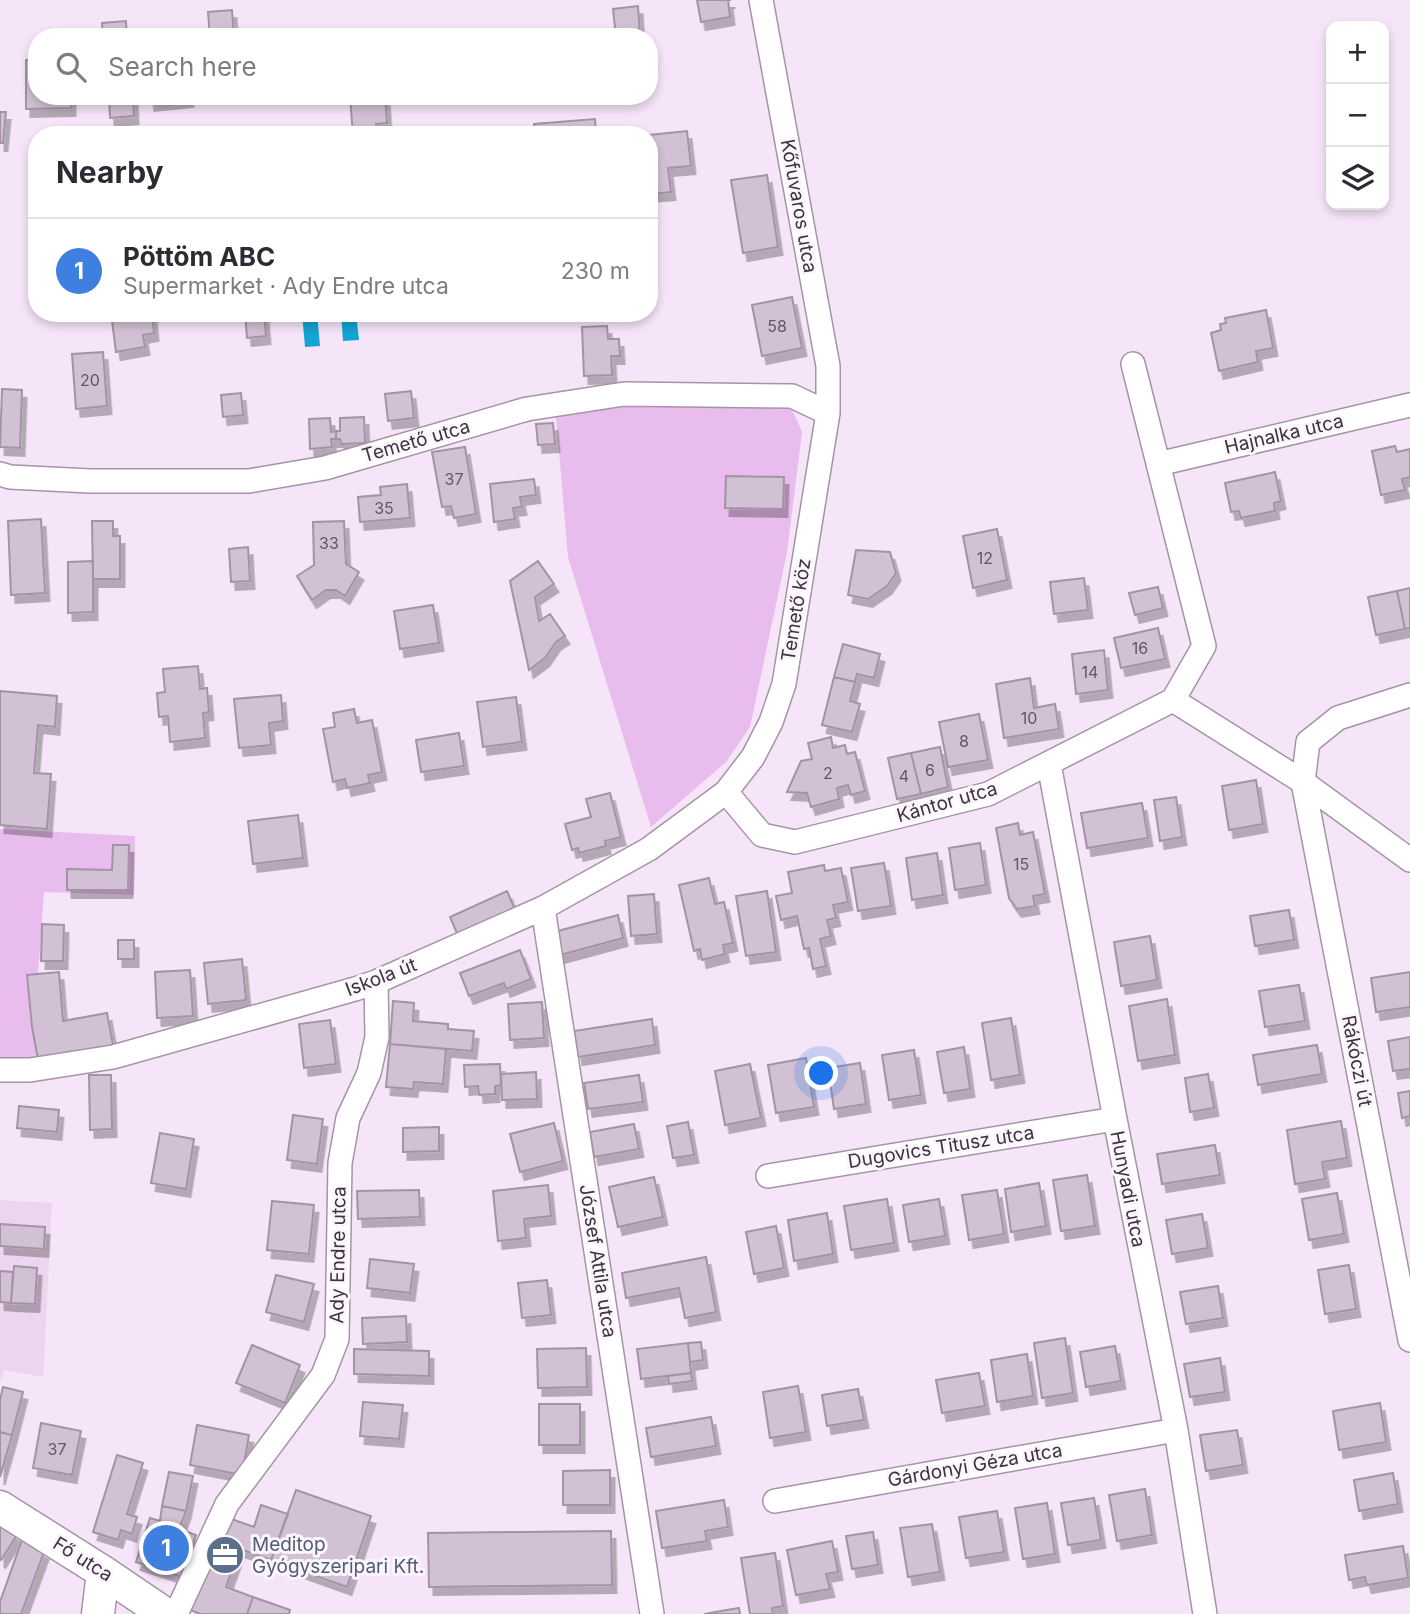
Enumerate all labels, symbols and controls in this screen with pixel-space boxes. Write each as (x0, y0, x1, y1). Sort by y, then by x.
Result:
map controls (1326, 21, 1389, 210)
button: + (1326, 21, 1389, 84)
search box (28, 28, 658, 105)
icon: search (52, 48, 90, 86)
text: Search here (108, 51, 257, 82)
button: − (1326, 84, 1389, 147)
street label: Kőfuvaros utca (776, 137, 822, 275)
button: layers (1326, 147, 1389, 210)
text: Nearby (56, 154, 164, 190)
text: Pöttöm ABC (123, 241, 275, 272)
text: 1 (74, 257, 84, 285)
text: 230 m (561, 257, 630, 285)
text: Supermarket · Ady Endre utca (123, 272, 449, 300)
house number: 58 (767, 316, 787, 336)
house number: 20 (80, 370, 100, 390)
street label: Hajnalka utca (1222, 409, 1346, 459)
street label: Temető utca (359, 415, 473, 467)
house number: 37 (445, 469, 463, 489)
house number: 35 (374, 498, 394, 518)
house number: 33 (319, 533, 339, 553)
house number: 12 (977, 548, 993, 568)
street label: Temető köz (777, 557, 815, 663)
house number: 16 (1132, 638, 1148, 658)
house number: 14 (1082, 662, 1098, 682)
house number: 10 (1021, 708, 1037, 728)
house number: 8 (959, 731, 969, 751)
house number: 6 (925, 760, 935, 780)
house number: 2 (823, 763, 833, 783)
house number: 4 (899, 766, 909, 786)
street label: Kántor utca (894, 777, 1000, 827)
house number: 15 (1013, 854, 1029, 874)
street label: Iskola út (342, 953, 420, 1001)
street label: Rákóczi út (1337, 1013, 1377, 1109)
your location (804, 1056, 838, 1090)
street label: Dugovics Titusz utca (846, 1121, 1036, 1173)
street label: Hunyadi utca (1105, 1129, 1151, 1249)
street label: József Attila utca (575, 1183, 621, 1339)
street label: Ady Endre utca (325, 1186, 351, 1324)
street label: Gárdonyi Géza utca (886, 1438, 1064, 1492)
house number: 37 (48, 1439, 66, 1459)
pin: 1 (143, 1522, 189, 1574)
street label: Fő utca (49, 1532, 117, 1586)
place label: Meditop Gyógyszeripari Kft. (252, 1533, 424, 1578)
office icon: Meditop Gyógyszeripari Kft. (204, 1534, 246, 1576)

